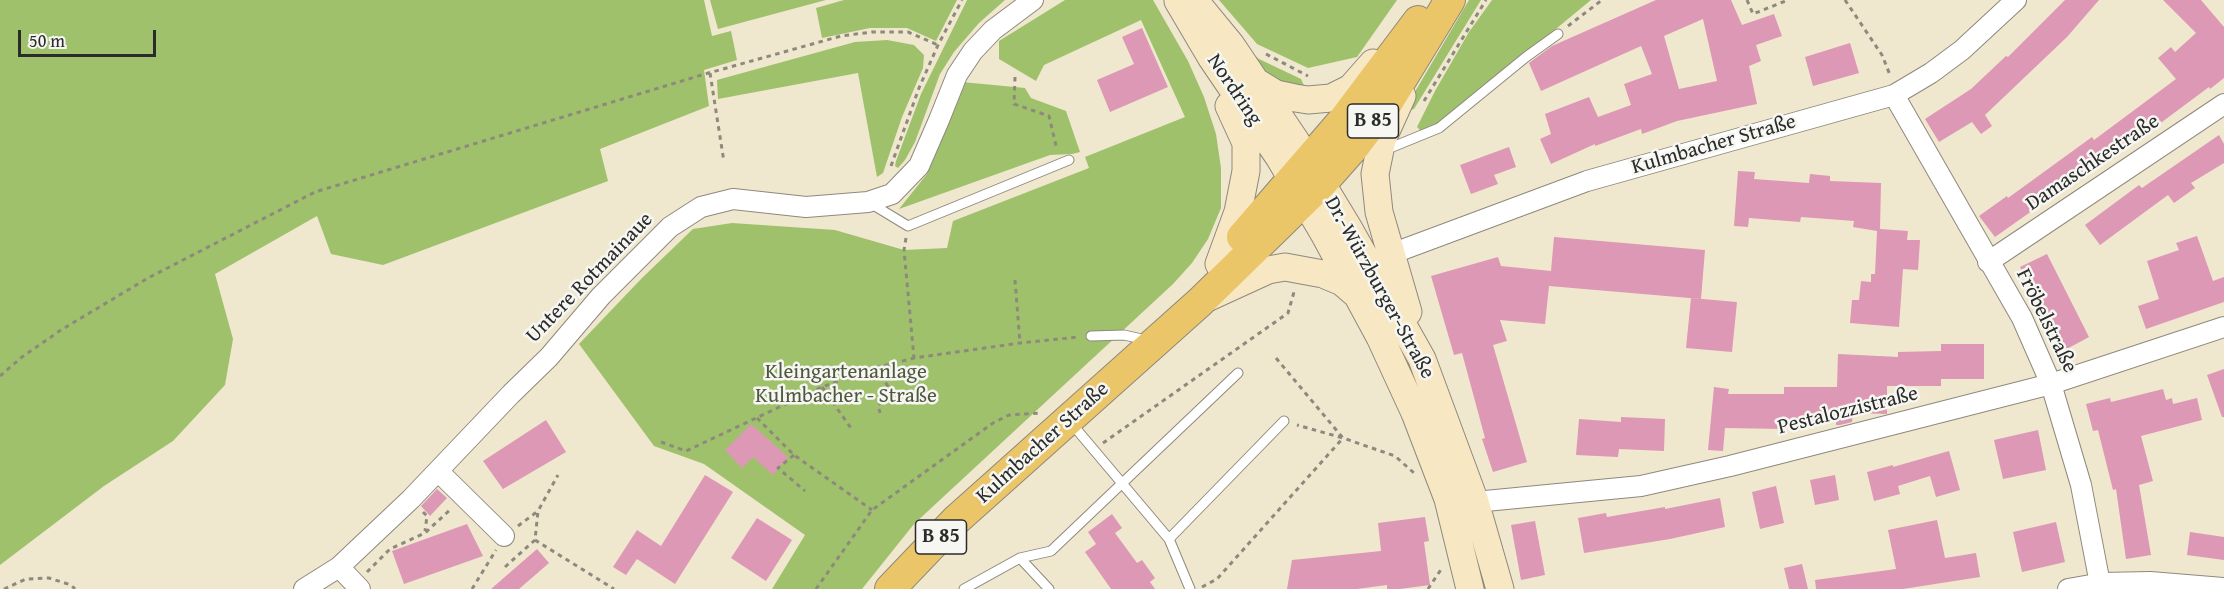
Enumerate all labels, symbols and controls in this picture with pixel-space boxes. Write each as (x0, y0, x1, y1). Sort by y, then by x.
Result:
scale bar (21, 18, 159, 56)
text: 50 m (29, 27, 65, 54)
street label: Nordring (1201, 49, 1267, 131)
road number: B 85 (1348, 104, 1398, 138)
street label: Kulmbacher Straße (1629, 109, 1799, 181)
street label: Damaschkestraße (2022, 109, 2164, 217)
street label: Dr.-Würzburger-Straße (1318, 192, 1440, 384)
street label: Untere Rotmainaue (521, 207, 659, 349)
street label: Fröbelstraße (2010, 265, 2082, 377)
park label: Kleingartenanlage Kulmbacher - Straße (755, 360, 937, 410)
street label: Kulmbacher Straße (971, 377, 1115, 509)
street label: Pestalozzistraße (1775, 381, 1921, 441)
road number: B 85 (916, 520, 966, 554)

